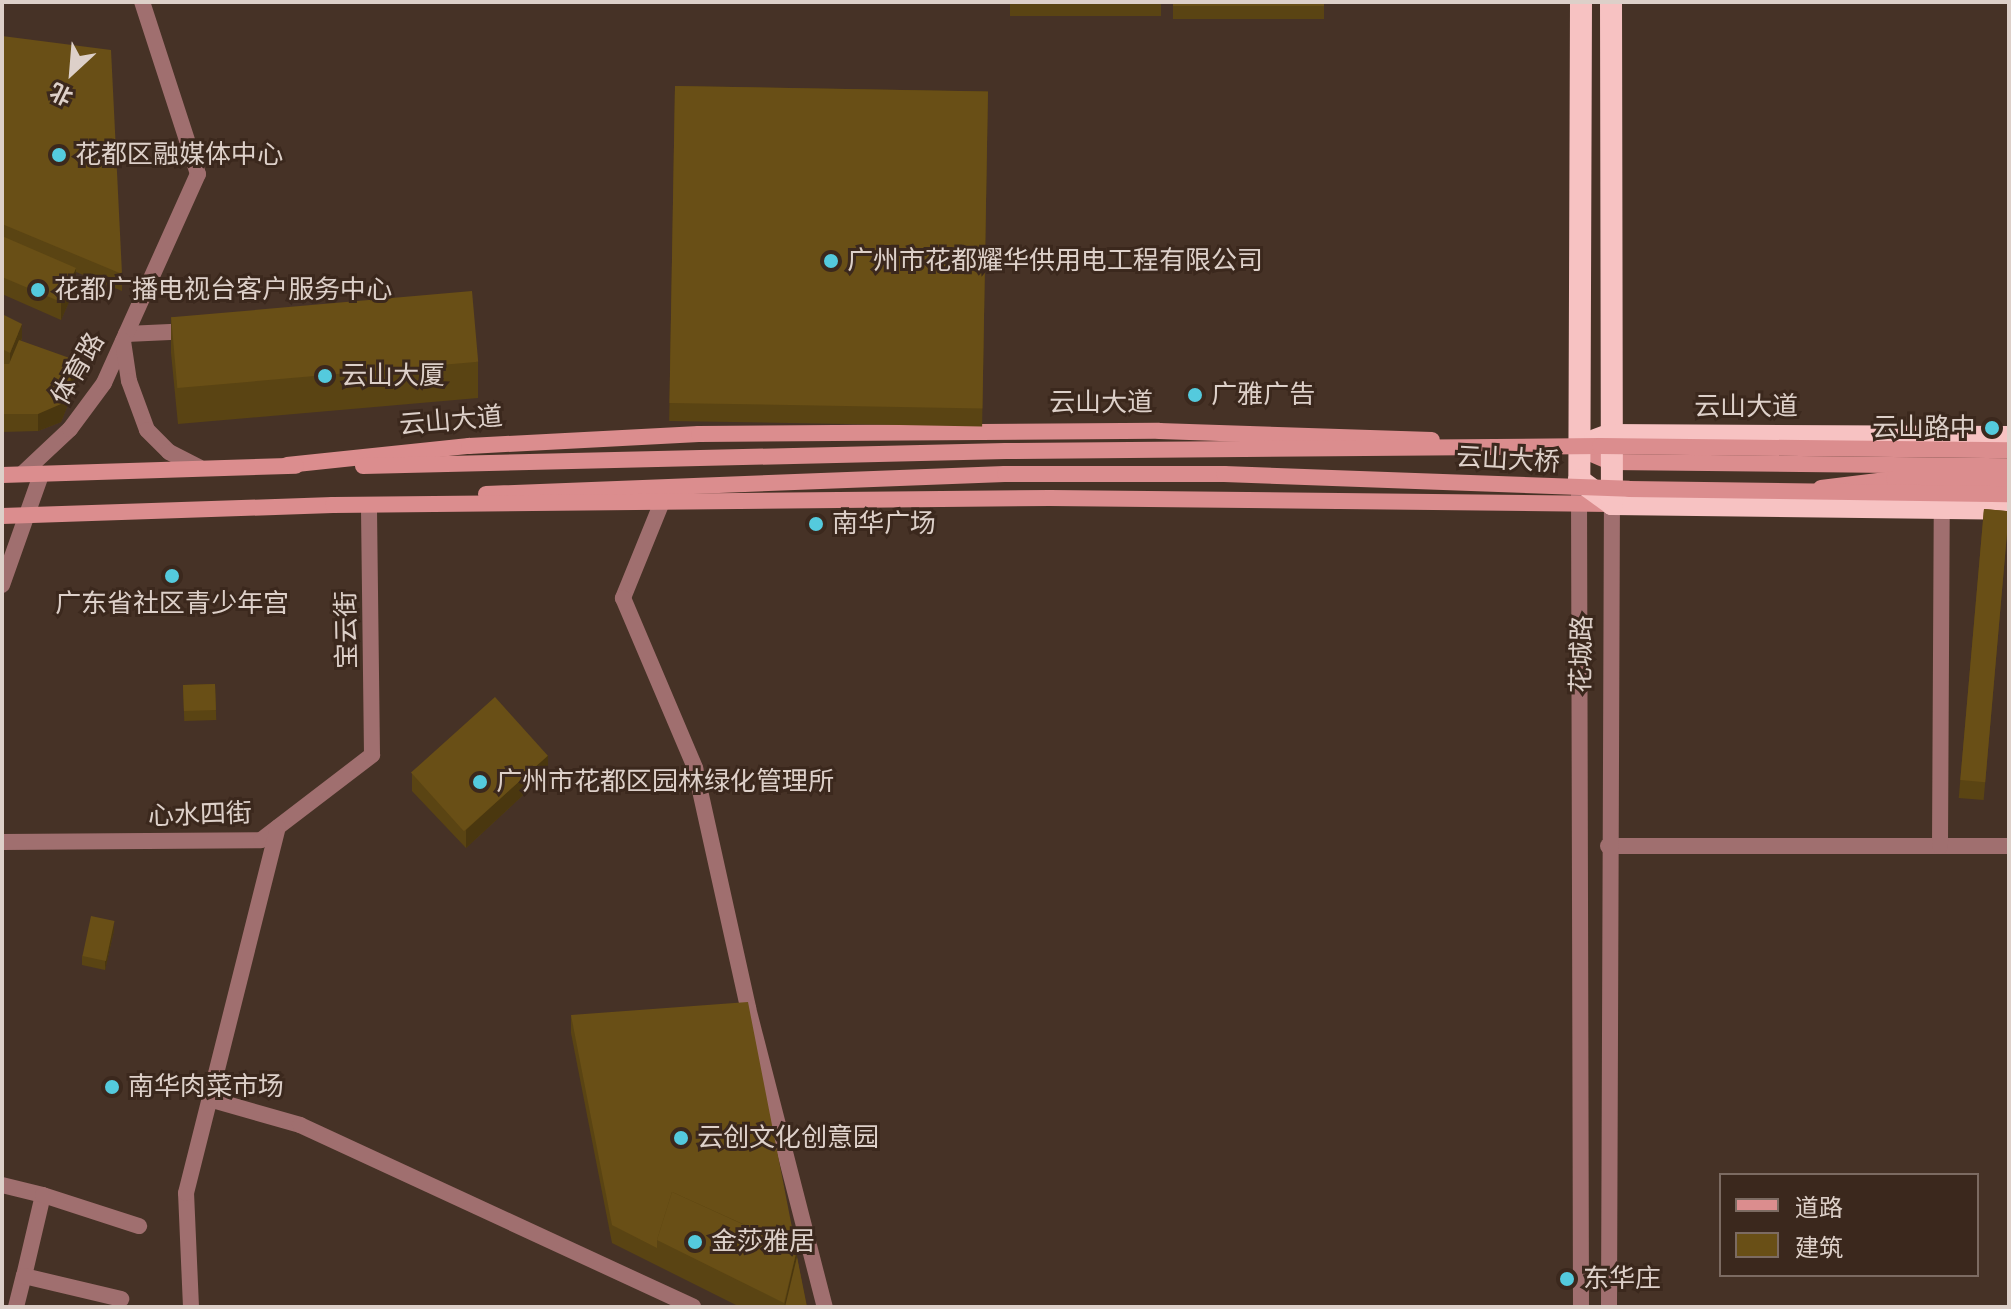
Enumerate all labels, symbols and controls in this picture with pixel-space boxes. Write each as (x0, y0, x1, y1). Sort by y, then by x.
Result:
north arrow (32, 32, 112, 112)
text: 北 (45, 77, 77, 111)
place label: 花都区融媒体中心 (75, 139, 283, 171)
marker: 花都区融媒体中心 (50, 146, 68, 164)
place label: 广州市花都耀华供用电工程有限公司 (847, 245, 1263, 277)
marker: 广州市花都耀华供用电工程有限公司 (822, 252, 840, 270)
place label: 花都广播电视台客户服务中心 (54, 274, 392, 306)
marker: 花都广播电视台客户服务中心 (29, 281, 47, 299)
street label: 体育路 (45, 327, 111, 411)
place label: 云山大厦 (341, 360, 445, 392)
marker: 云山大厦 (316, 367, 334, 385)
place label: 广雅广告 (1211, 379, 1315, 411)
marker: 广雅广告 (1186, 386, 1204, 404)
street label: 云山大道 (1049, 387, 1153, 419)
street label: 云山大道 (1694, 391, 1798, 423)
street label: 云山大道 (398, 401, 504, 441)
place label: 云山路中 (1872, 412, 1976, 444)
marker: 云山路中 (1983, 419, 2001, 437)
street label: 云山大桥 (1455, 442, 1561, 478)
place label: 南华广场 (832, 508, 936, 540)
marker: 南华广场 (807, 515, 825, 533)
marker: 广东省社区青少年宫 (163, 567, 181, 585)
place label: 广东省社区青少年宫 (55, 588, 289, 620)
street label: 宝云街 (331, 591, 363, 669)
street label: 花城路 (1566, 615, 1598, 693)
place label: 广州市花都区园林绿化管理所 (496, 766, 834, 798)
marker: 广州市花都区园林绿化管理所 (471, 773, 489, 791)
street label: 心水四街 (147, 798, 253, 832)
place label: 南华肉菜市场 (128, 1071, 284, 1103)
marker: 南华肉菜市场 (103, 1078, 121, 1096)
place label: 云创文化创意园 (697, 1122, 879, 1154)
marker: 云创文化创意园 (672, 1129, 690, 1147)
legend (1719, 1173, 1979, 1277)
text: 道路 (1795, 1193, 1843, 1222)
place label: 金莎雅居 (711, 1226, 815, 1258)
marker: 金莎雅居 (686, 1233, 704, 1251)
text: 建筑 (1795, 1233, 1843, 1262)
place label: 东华庄 (1583, 1263, 1661, 1295)
marker: 东华庄 (1558, 1270, 1576, 1288)

